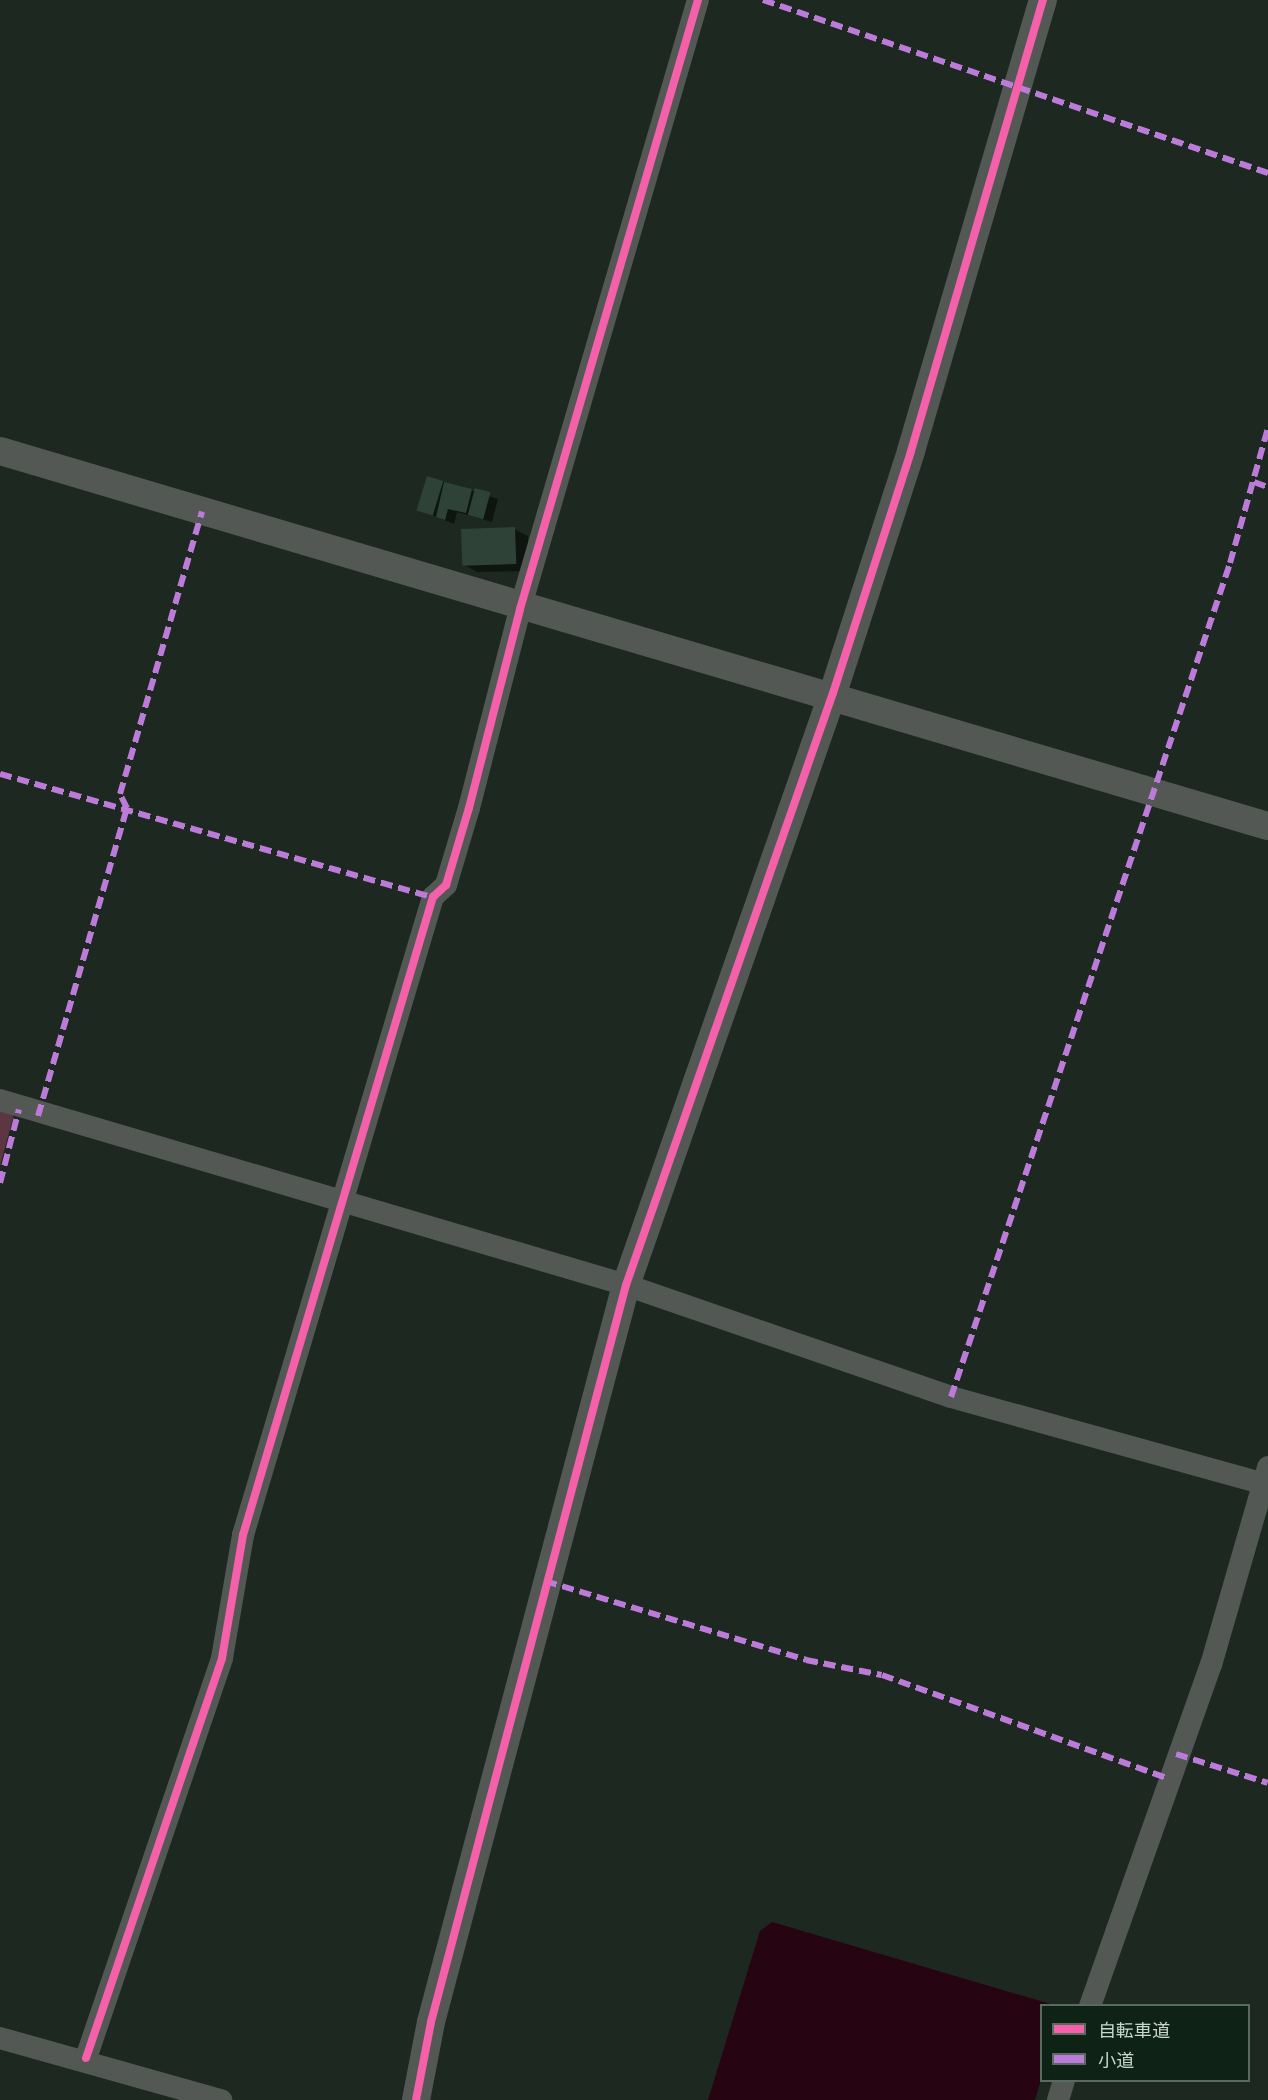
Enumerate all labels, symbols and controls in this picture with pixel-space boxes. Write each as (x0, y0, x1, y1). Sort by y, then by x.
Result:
legend (1040, 2004, 1250, 2082)
text: 自転車道 (1098, 2016, 1170, 2042)
text: 小道 (1098, 2046, 1134, 2072)

